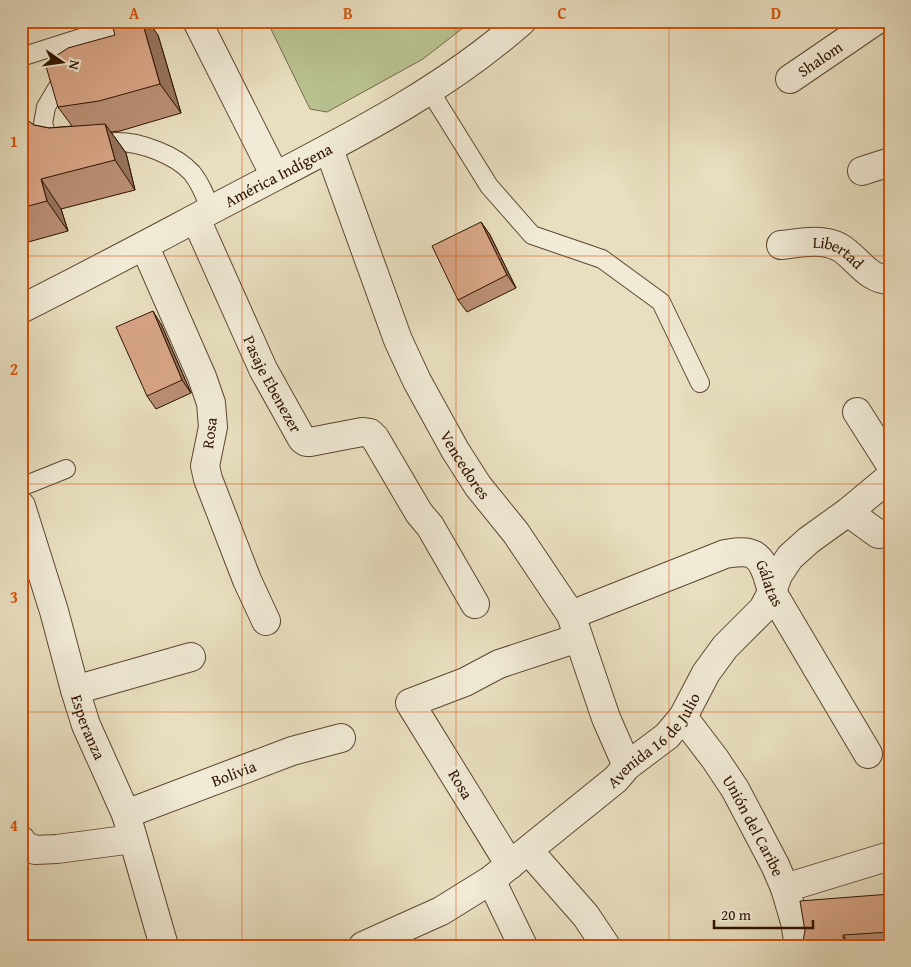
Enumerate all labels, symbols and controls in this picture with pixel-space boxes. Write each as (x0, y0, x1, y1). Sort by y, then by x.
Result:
text: A (129, 1, 140, 25)
text: B (343, 1, 353, 25)
text: C (557, 1, 567, 25)
text: D (771, 1, 781, 25)
street label: Shalom (792, 35, 847, 83)
north arrow (38, 38, 88, 88)
text: N (64, 58, 85, 72)
text: 1 (10, 129, 18, 153)
street label: América Indígena (220, 136, 337, 213)
street label: Libertad (812, 230, 870, 275)
street label: Pasaje Ebenezer (237, 331, 308, 437)
text: 2 (10, 357, 18, 381)
street label: Rosa (195, 416, 223, 450)
street label: Vencedores (434, 426, 496, 504)
street label: Gálatas (750, 555, 790, 611)
text: 3 (10, 585, 18, 609)
street label: Avenida 16 de Julio (602, 688, 706, 794)
street label: Esperanza (65, 691, 112, 764)
street label: Bolivia (208, 754, 260, 793)
street label: Rosa (443, 764, 480, 804)
street label: Unión del Caribe (717, 770, 790, 880)
text: 4 (10, 813, 18, 837)
scale bar (714, 897, 812, 929)
text: 20 m (721, 904, 752, 925)

